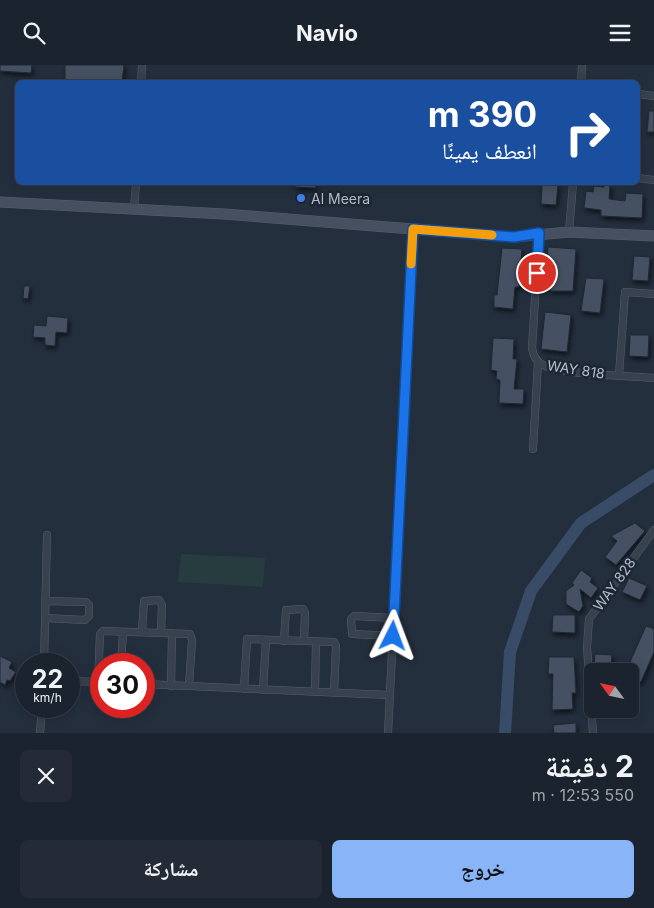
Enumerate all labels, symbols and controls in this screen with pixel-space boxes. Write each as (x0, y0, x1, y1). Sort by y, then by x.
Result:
icon: search (20, 19, 48, 47)
icon: menu (606, 19, 634, 47)
text: Navio (296, 20, 358, 46)
text: 390 m (428, 93, 537, 135)
icon: right (555, 100, 620, 165)
text: انعطف يمينًا (442, 138, 537, 164)
place label: Al Meera (311, 190, 370, 207)
marker: Al Meera (295, 192, 307, 204)
pin (516, 252, 558, 294)
icon: arrive (523, 259, 551, 287)
street label: WAY 818 (546, 356, 606, 382)
street label: WAY 828 (589, 554, 639, 614)
position arrow (366, 609, 418, 661)
speed limit sign: 30 (90, 653, 155, 718)
north arrow (584, 663, 639, 717)
map controls (584, 663, 639, 718)
text: 22 (32, 664, 63, 694)
text: km/h (33, 690, 62, 705)
text: 2 دقيقة (545, 748, 634, 784)
button: close (20, 750, 72, 802)
text: 550 m · 12:53 (532, 785, 634, 805)
button: مشاركة (20, 840, 322, 898)
button: خروج (332, 840, 634, 898)

